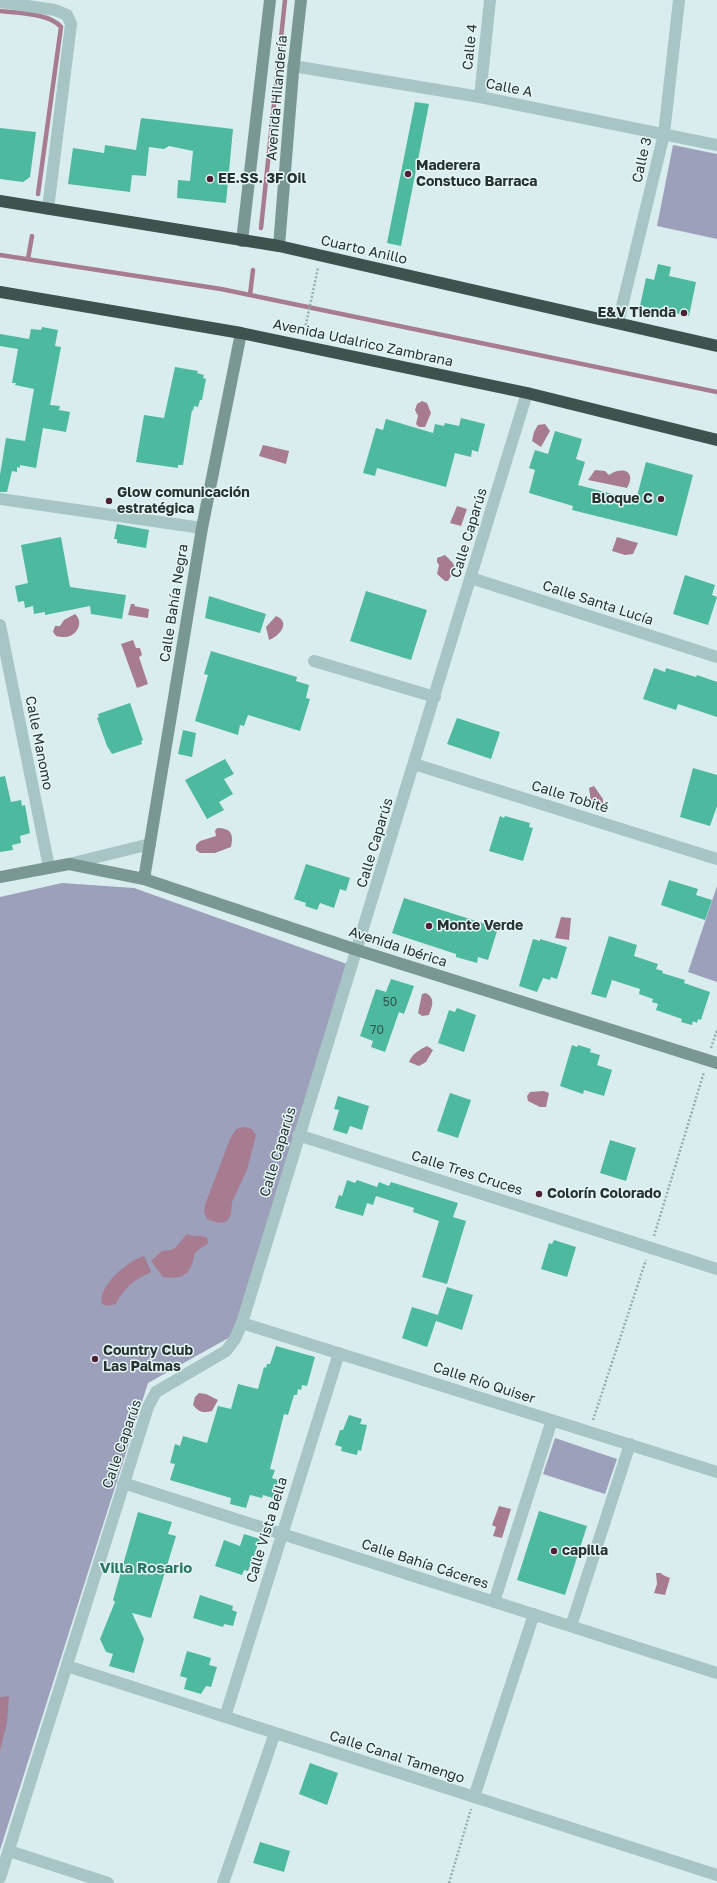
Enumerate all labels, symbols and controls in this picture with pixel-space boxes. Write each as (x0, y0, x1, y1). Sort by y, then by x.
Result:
street label: Calle 4 (459, 23, 481, 71)
street label: Avenida Hilandería (263, 35, 291, 161)
street label: Calle A (484, 75, 534, 101)
street label: Calle 3 (629, 136, 655, 184)
place label: Maderera Constuco Barraca (416, 158, 537, 190)
marker: Maderera Constuco Barraca (403, 169, 413, 179)
place label: EE.SS. 3F Oil (218, 171, 306, 187)
marker: EE.SS. 3F Oil (205, 174, 215, 184)
street label: Cuarto Anillo (319, 232, 409, 268)
place label: E&V Tienda (597, 305, 676, 321)
marker: E&V Tienda (679, 308, 689, 318)
street label: Avenida Udalrico Zambrana (271, 316, 455, 370)
place label: Glow comunicación estratégica (117, 485, 250, 518)
street label: Calle Caparús (447, 486, 491, 580)
place label: Bloque C (591, 491, 653, 507)
marker: Bloque C (656, 494, 666, 504)
marker: Glow comunicación estratégica (104, 496, 114, 506)
street label: Calle Bahía Negra (156, 543, 192, 663)
street label: Calle Santa Lucía (540, 577, 656, 629)
street label: Calle Manomo (22, 694, 56, 792)
street label: Calle Tobité (529, 777, 611, 817)
street label: Calle Caparús (353, 796, 397, 890)
place label: Monte Verde (437, 918, 523, 934)
marker: Monte Verde (424, 921, 434, 931)
street label: Avenida Ibérica (347, 923, 449, 971)
house number: 50 (383, 995, 397, 1009)
house number: 70 (370, 1023, 384, 1037)
street label: Calle Caparús (256, 1105, 300, 1199)
street label: Calle Tres Cruces (409, 1147, 525, 1199)
place label: Colorín Colorado (547, 1186, 661, 1202)
marker: Colorín Colorado (534, 1189, 544, 1199)
place label: Country Club Las Palmas (103, 1343, 193, 1376)
marker: Country Club Las Palmas (90, 1354, 100, 1364)
street label: Calle Río Quiser (431, 1359, 537, 1407)
street label: Calle Caparús (99, 1397, 145, 1491)
street label: Calle Vista Bella (243, 1475, 291, 1585)
street label: Calle Bahía Cáceres (359, 1535, 491, 1593)
place label: capilla (562, 1543, 608, 1559)
marker: capilla (549, 1546, 559, 1556)
district label: Villa Rosario (100, 1559, 192, 1577)
street label: Calle Canal Tamengo (327, 1727, 467, 1787)

